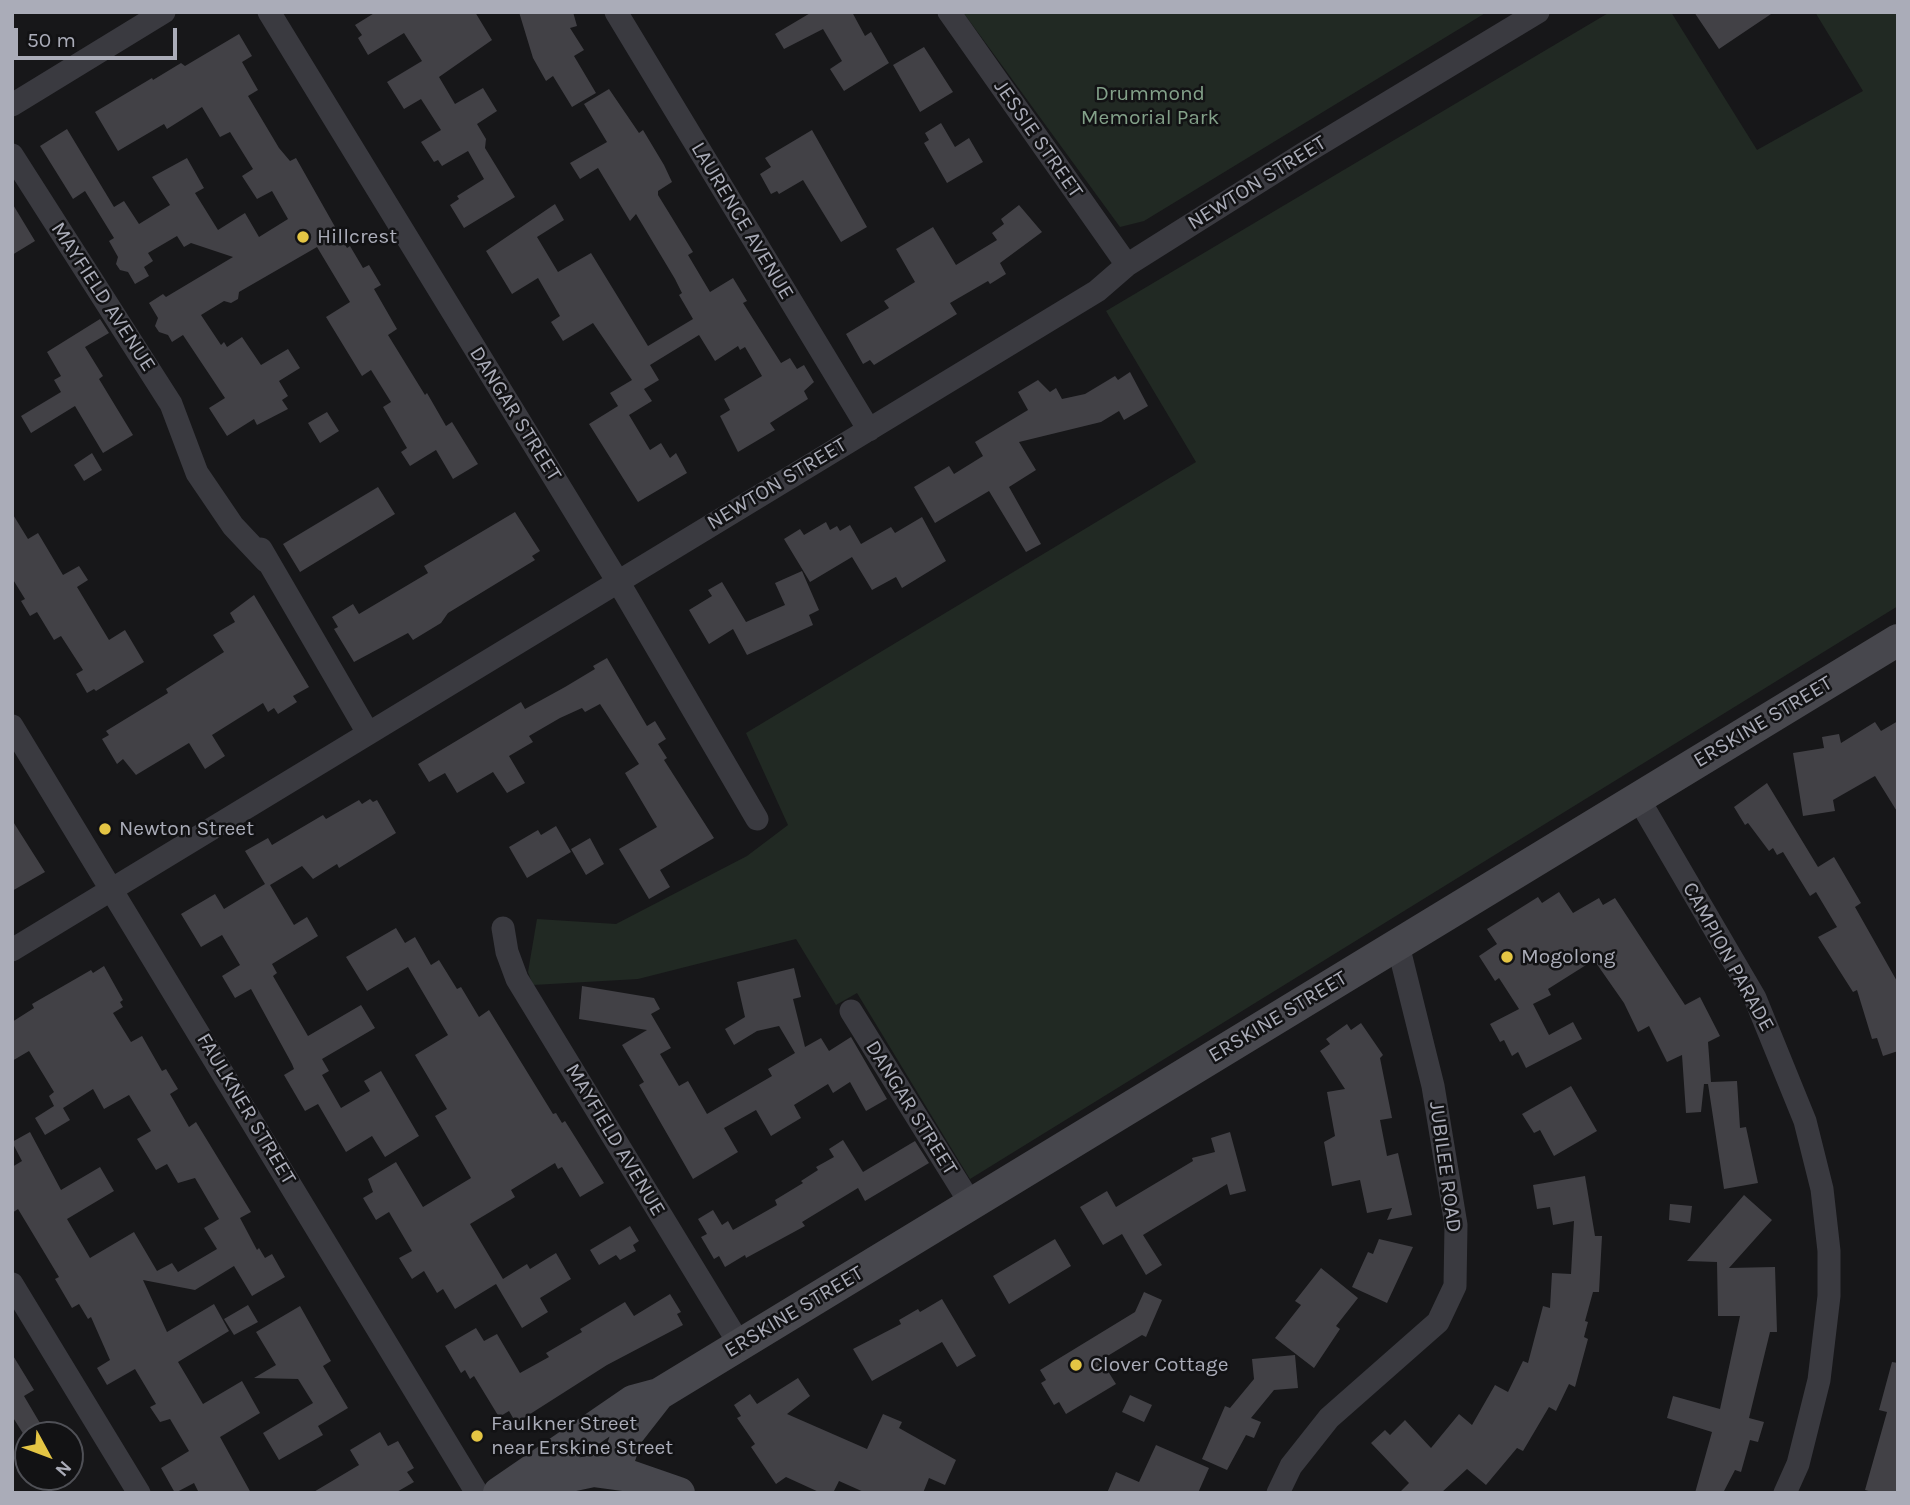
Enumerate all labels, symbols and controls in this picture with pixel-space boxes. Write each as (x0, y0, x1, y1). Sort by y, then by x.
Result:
scale bar (18, 14, 180, 58)
text: 50 m (27, 28, 76, 52)
street label: JESSIE STREET (988, 75, 1088, 203)
park label: Drummond Memorial Park (1081, 81, 1219, 131)
street label: NEWTON STREET (1183, 130, 1331, 236)
street label: LAURENCE AVENUE (685, 138, 799, 304)
street label: MAYFIELD AVENUE (45, 218, 161, 376)
place label: Hillcrest (317, 224, 397, 250)
marker: Hillcrest (295, 229, 311, 245)
street label: DANGAR STREET (464, 342, 566, 486)
street label: NEWTON STREET (703, 432, 851, 536)
street label: ERSKINE STREET (1689, 671, 1837, 773)
place label: Newton Street (119, 816, 254, 842)
marker: Newton Street (97, 821, 113, 837)
street label: CAMPION PARADE (1677, 878, 1779, 1036)
place label: Mogolong (1521, 944, 1615, 970)
marker: Mogolong (1499, 949, 1515, 965)
street label: ERSKINE STREET (1204, 966, 1352, 1068)
street label: FAULKNER STREET (191, 1029, 301, 1189)
street label: DANGAR STREET (860, 1036, 962, 1180)
street label: MAYFIELD AVENUE (560, 1059, 670, 1221)
street label: JUBILEE ROAD (1423, 1100, 1467, 1234)
street label: ERSKINE STREET (720, 1261, 868, 1363)
place label: Clover Cottage (1090, 1352, 1228, 1378)
marker: Clover Cottage (1068, 1357, 1084, 1373)
place label: Faulkner Street near Erskine Street (491, 1411, 673, 1461)
north arrow (14, 1421, 84, 1491)
marker: Faulkner Street near Erskine Street (469, 1428, 485, 1444)
text: N (51, 1456, 76, 1481)

